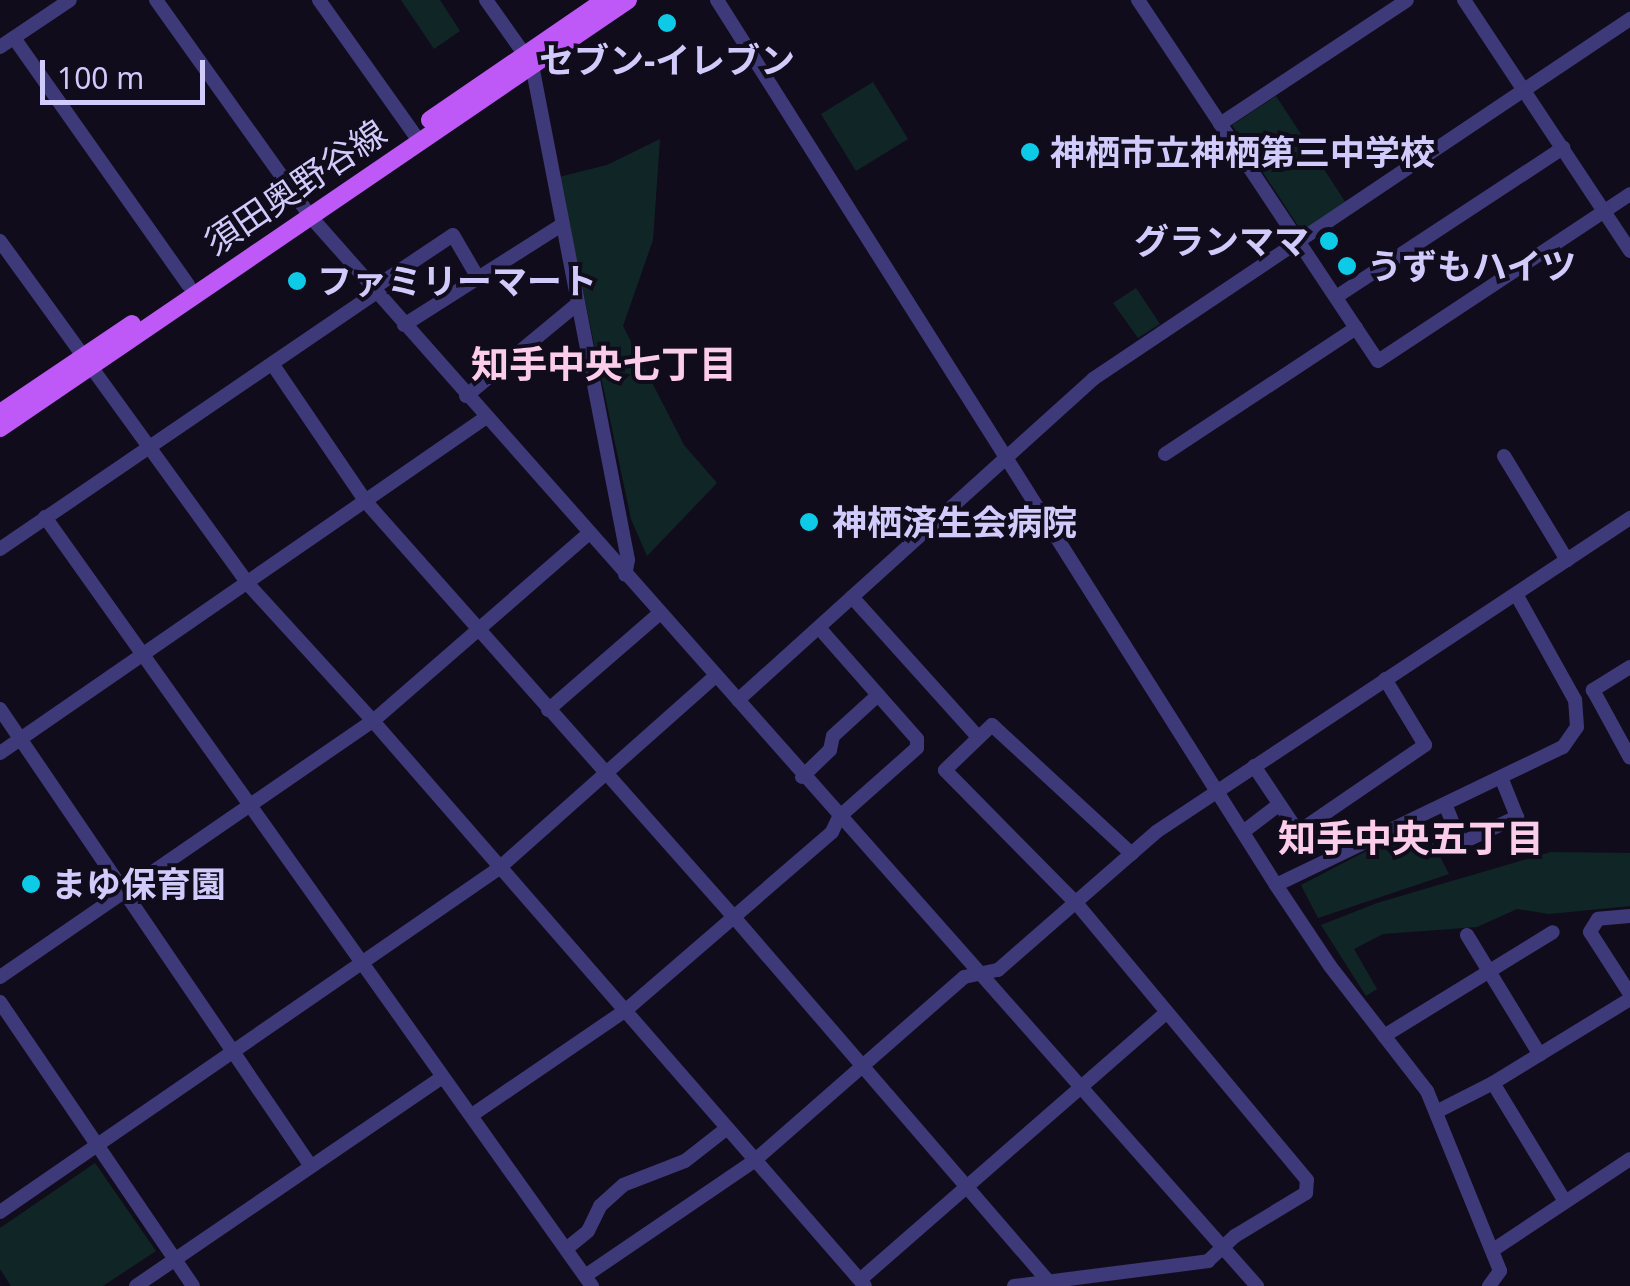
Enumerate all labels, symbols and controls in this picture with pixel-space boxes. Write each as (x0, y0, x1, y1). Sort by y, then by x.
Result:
marker: セブン-イレブン (656, 12, 678, 34)
place label: セブン-イレブン (539, 39, 795, 81)
scale bar (45, 40, 210, 102)
text: 100 m (57, 57, 144, 98)
street label: 須田奥野谷線 (196, 111, 394, 263)
place label: 神栖市立神栖第三中学校 (1050, 131, 1435, 173)
marker: 神栖市立神栖第三中学校 (1019, 141, 1041, 163)
place label: グランママ (1134, 220, 1309, 262)
marker: グランママ (1318, 230, 1340, 252)
place label: うずもハイツ (1367, 245, 1577, 287)
marker: うずもハイツ (1336, 255, 1358, 277)
place label: ファミリーマート (317, 260, 597, 302)
marker: ファミリーマート (286, 270, 308, 292)
district label: 知手中央七丁目 (471, 341, 737, 387)
place label: 神栖済生会病院 (832, 501, 1077, 543)
marker: 神栖済生会病院 (796, 509, 822, 535)
district label: 知手中央五丁目 (1278, 815, 1544, 861)
place label: まゆ保育園 (51, 863, 226, 905)
marker: まゆ保育園 (20, 873, 42, 895)

